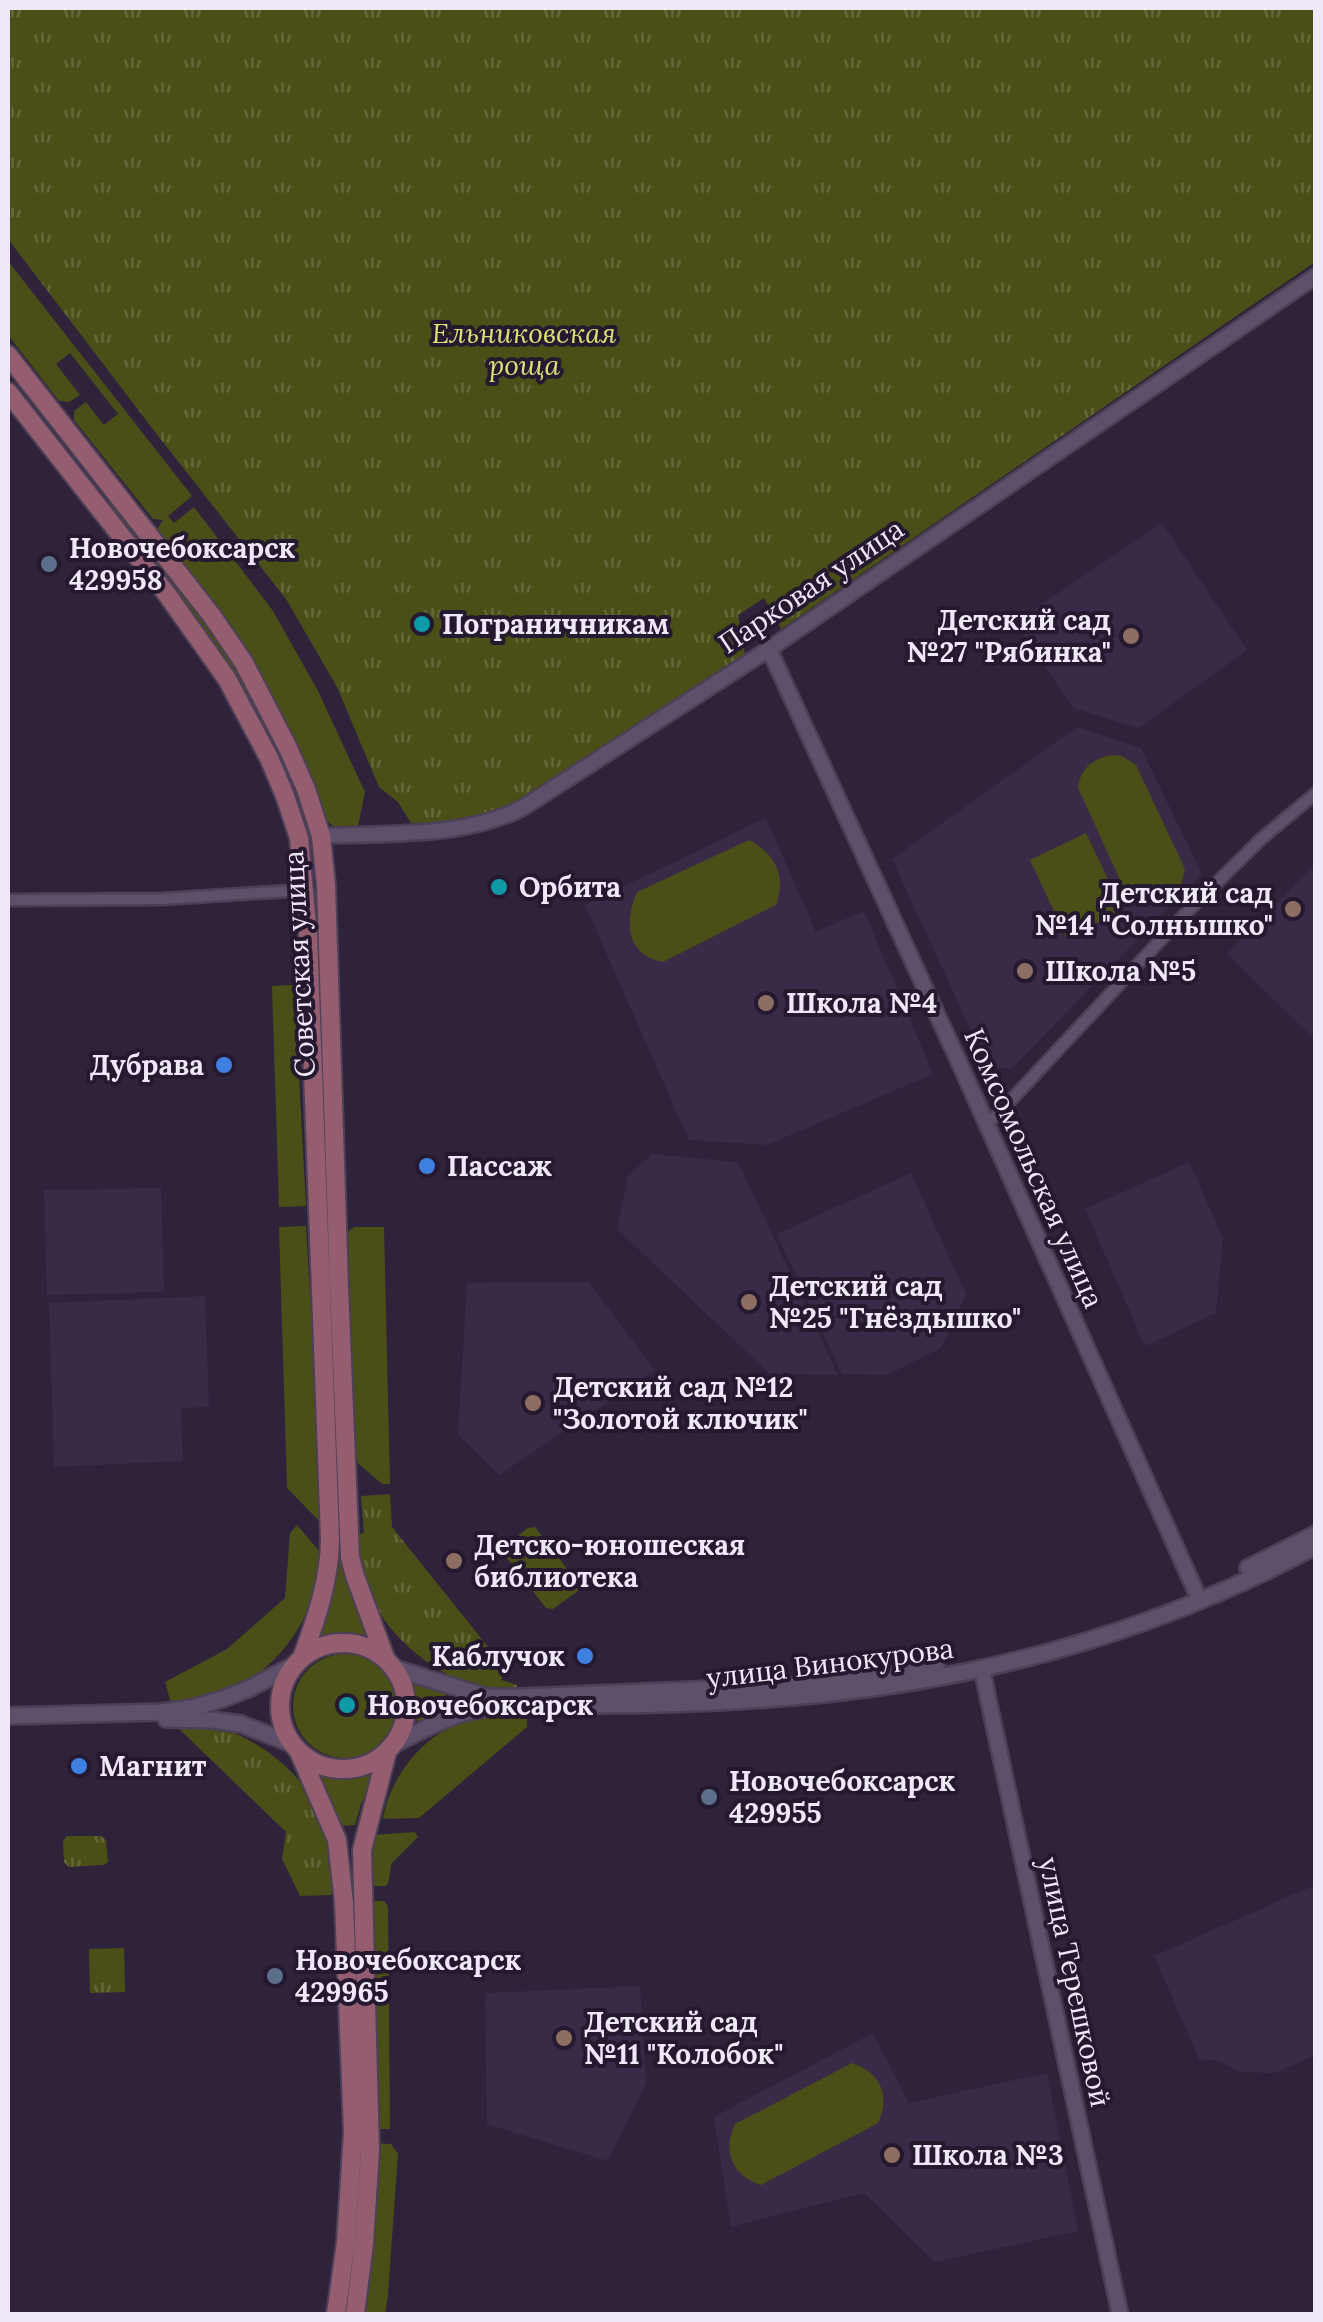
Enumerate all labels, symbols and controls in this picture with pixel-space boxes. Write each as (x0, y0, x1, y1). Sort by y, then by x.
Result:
park label: Ельниковская роща (432, 315, 617, 383)
street label: Парковая улица (712, 511, 910, 661)
place label: Новочебоксарск 429958 (69, 530, 296, 598)
marker: Новочебоксарск 429958 (38, 553, 60, 575)
place label: Детский сад №27 "Рябинка" (906, 602, 1111, 670)
place label: Пограничникам (442, 606, 669, 642)
marker: Пограничникам (411, 613, 433, 635)
marker: Детский сад №27 "Рябинка" (1120, 625, 1142, 647)
street label: Советская улица (275, 850, 323, 1078)
place label: Орбита (519, 869, 621, 905)
place label: Детский сад №14 "Солнышко" (1035, 875, 1273, 943)
marker: Орбита (488, 876, 510, 898)
marker: Детский сад №14 "Солнышко" (1282, 898, 1304, 920)
place label: Школа №5 (1045, 953, 1196, 989)
marker: Школа №5 (1014, 960, 1036, 982)
place label: Школа №4 (786, 985, 937, 1021)
marker: Школа №4 (755, 992, 777, 1014)
street label: Комсомольская улица (956, 1023, 1112, 1313)
place label: Дубрава (89, 1047, 204, 1083)
marker: Дубрава (213, 1054, 235, 1076)
place label: Пассаж (447, 1148, 552, 1184)
marker: Пассаж (416, 1155, 438, 1177)
place label: Детский сад №25 "Гнёздышко" (769, 1268, 1021, 1336)
marker: Детский сад №25 "Гнёздышко" (738, 1291, 760, 1313)
place label: Детский сад №12 "Золотой ключик" (553, 1369, 808, 1437)
marker: Детский сад №12 "Золотой ключик" (522, 1392, 544, 1414)
place label: Детско-юношеская библиотека (474, 1527, 745, 1595)
marker: Детско-юношеская библиотека (443, 1550, 465, 1572)
street label: улица Винокурова (704, 1630, 956, 1696)
place label: Каблучок (431, 1638, 565, 1674)
marker: Каблучок (574, 1645, 596, 1667)
place label: Новочебоксарск (367, 1687, 594, 1723)
marker: Новочебоксарск (336, 1694, 358, 1716)
place label: Магнит (99, 1748, 207, 1784)
marker: Магнит (68, 1755, 90, 1777)
place label: Новочебоксарск 429955 (729, 1763, 956, 1831)
marker: Новочебоксарск 429955 (698, 1786, 720, 1808)
street label: улица Терешковой (1031, 1854, 1119, 2110)
place label: Новочебоксарск 429965 (295, 1942, 522, 2010)
marker: Новочебоксарск 429965 (264, 1965, 286, 1987)
place label: Детский сад №11 "Колобок" (584, 2004, 783, 2072)
marker: Детский сад №11 "Колобок" (553, 2027, 575, 2049)
place label: Школа №3 (912, 2137, 1064, 2173)
marker: Школа №3 (881, 2144, 903, 2166)

